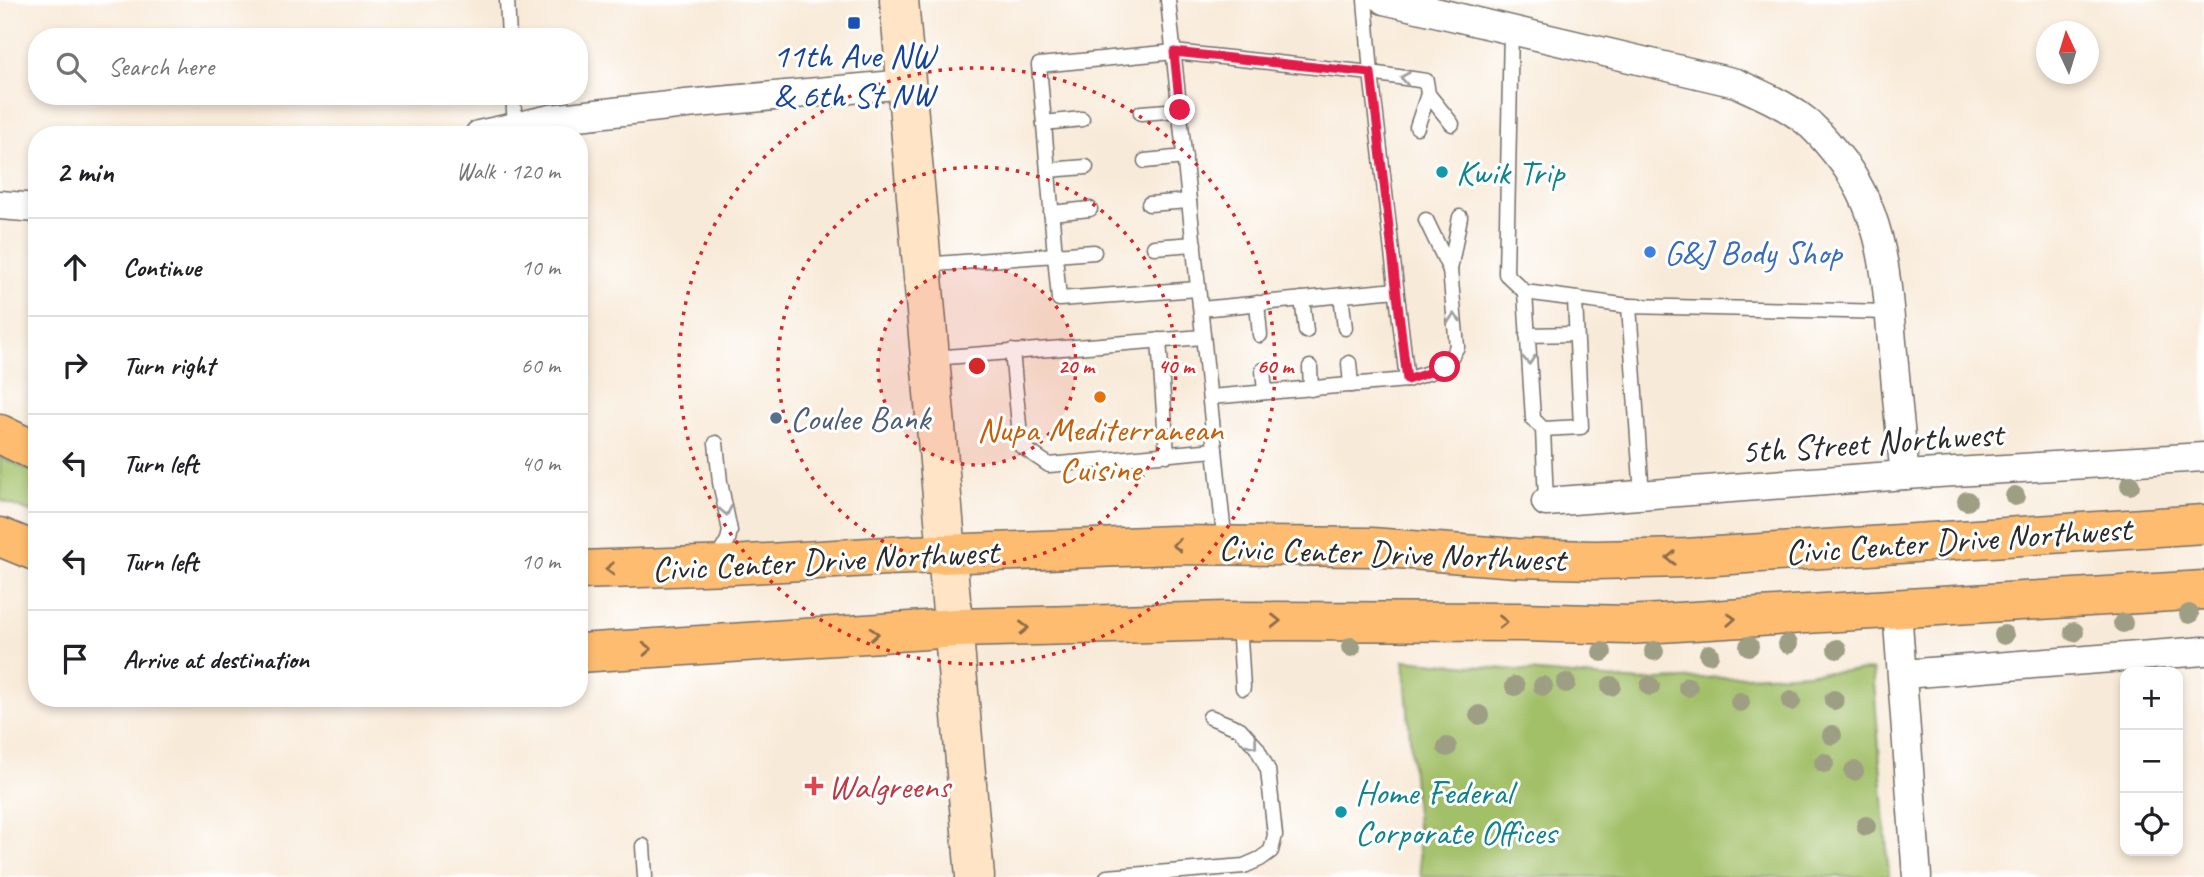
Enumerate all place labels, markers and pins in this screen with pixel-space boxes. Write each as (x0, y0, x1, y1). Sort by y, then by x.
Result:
marker: 11th Ave NW & 6th St NW (846, 15, 862, 31)
place label: 11th Ave NW & 6th St NW (773, 33, 939, 118)
place label: Kwik Trip (1456, 150, 1566, 195)
marker: Kwik Trip (1434, 164, 1450, 180)
place label: G&J Body Shop (1664, 230, 1844, 275)
marker: G&J Body Shop (1642, 244, 1658, 260)
centre of rings (965, 354, 989, 378)
marker: Nupa Mediterranean Cuisine (1092, 389, 1108, 405)
place label: Coulee Bank (790, 396, 932, 441)
place label: Nupa Mediterranean Cuisine (977, 407, 1224, 492)
marker: Coulee Bank (768, 410, 784, 426)
place label: Walgreens (828, 764, 953, 809)
place label: Home Federal Corporate Offices (1355, 770, 1559, 855)
marker: Walgreens (806, 778, 822, 794)
marker: Home Federal Corporate Offices (1333, 804, 1349, 820)

